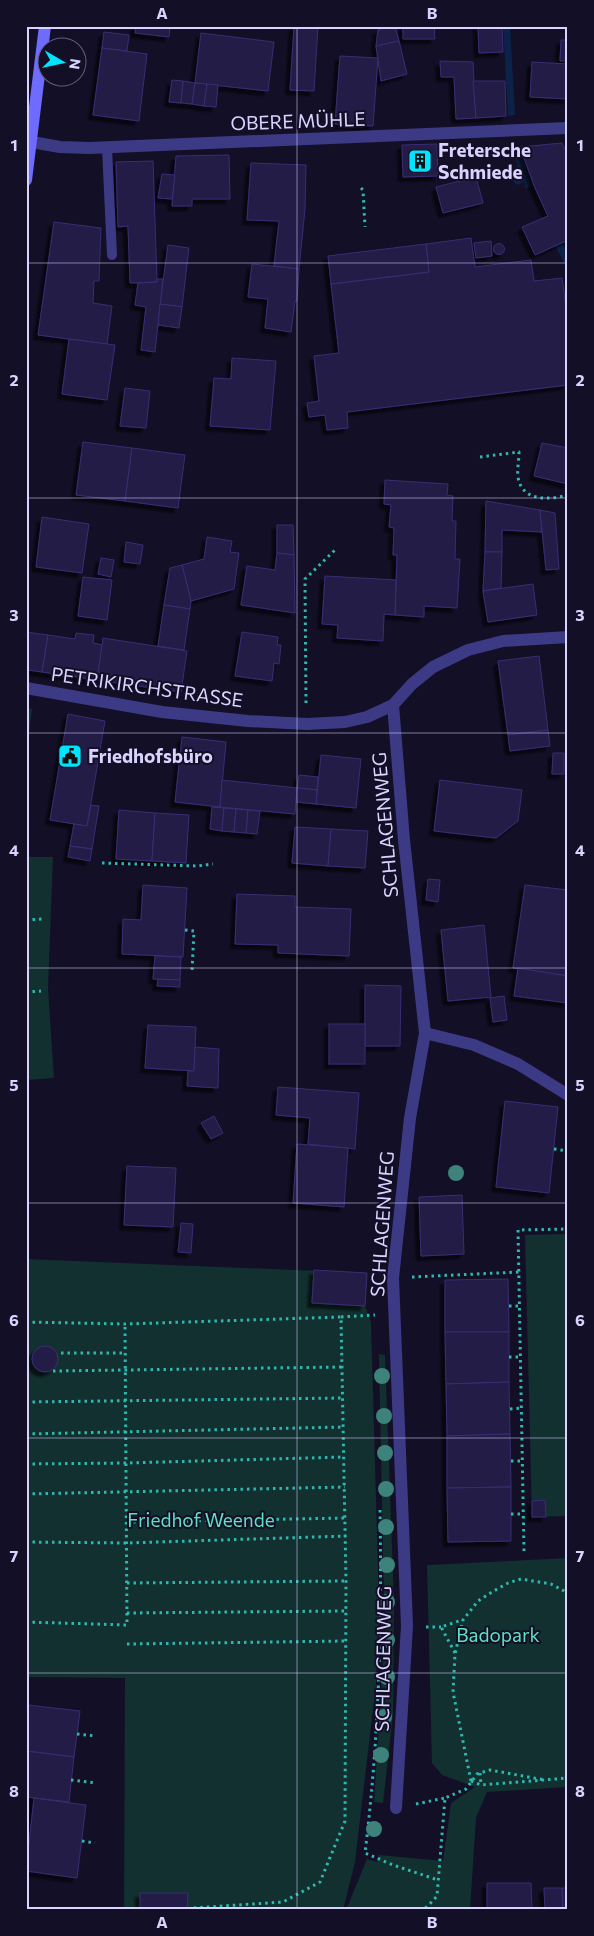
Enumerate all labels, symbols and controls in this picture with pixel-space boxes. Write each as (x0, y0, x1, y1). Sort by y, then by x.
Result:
text: A (156, 3, 168, 22)
text: B (427, 3, 438, 22)
north arrow (38, 38, 88, 88)
text: N (66, 58, 85, 71)
street label: OBERE MÜHLE (230, 107, 366, 134)
text: 1 (10, 135, 18, 154)
text: 1 (576, 135, 584, 154)
place label: Fretersche Schmiede (438, 138, 531, 183)
building icon: Fretersche Schmiede (407, 148, 433, 174)
text: 2 (9, 370, 19, 389)
text: 2 (575, 370, 585, 389)
text: 3 (9, 605, 19, 624)
text: 3 (575, 605, 585, 624)
street label: PETRIKIRCHSTRASSE (50, 662, 245, 711)
public building icon: Friedhofsbüro (57, 743, 83, 769)
place label: Friedhofsbüro (88, 744, 213, 767)
street label: SCHLAGENWEG (367, 751, 402, 899)
text: 4 (9, 840, 19, 859)
text: 4 (575, 840, 585, 859)
text: 5 (9, 1075, 19, 1094)
text: 5 (575, 1075, 585, 1094)
street label: SCHLAGENWEG (365, 1150, 398, 1298)
text: 6 (9, 1310, 19, 1329)
text: 6 (575, 1310, 585, 1329)
park label: Friedhof Weende (127, 1508, 275, 1531)
text: 7 (10, 1546, 19, 1565)
text: 7 (576, 1546, 585, 1565)
street label: SCHLAGENWEG (370, 1586, 395, 1732)
park label: Badopark (456, 1623, 540, 1646)
text: 8 (9, 1781, 19, 1800)
text: 8 (575, 1781, 585, 1800)
text: A (156, 1912, 168, 1931)
text: B (427, 1912, 438, 1931)

